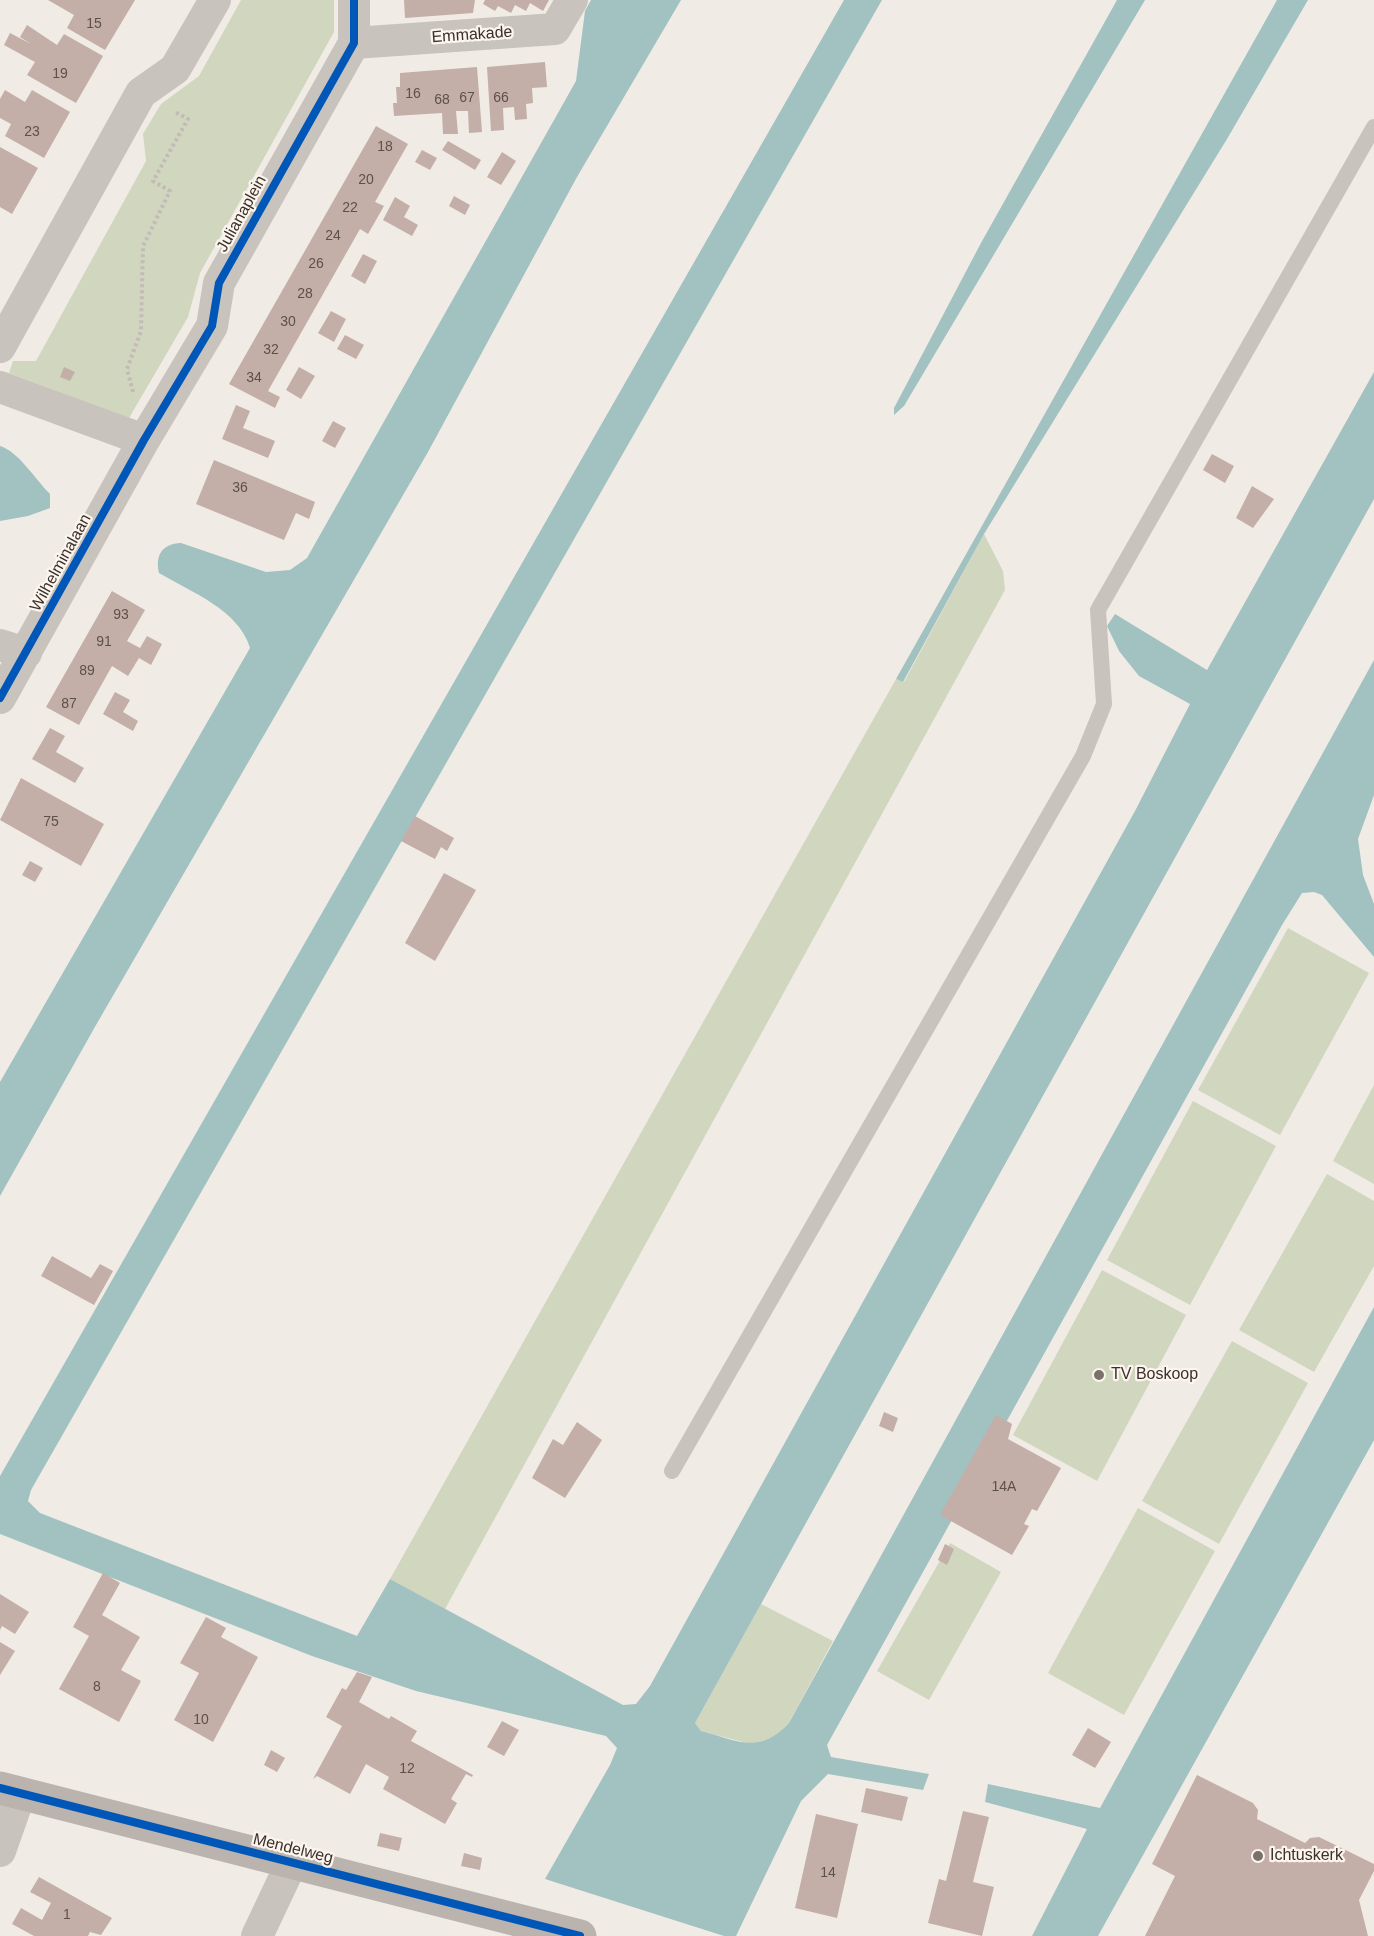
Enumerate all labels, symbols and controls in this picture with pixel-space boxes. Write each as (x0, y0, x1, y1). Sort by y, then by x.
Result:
house number: 15 (86, 16, 102, 32)
street label: Emmakade (431, 23, 513, 47)
house number: 19 (52, 66, 68, 82)
house number: 16 (405, 86, 421, 102)
house number: 67 (459, 90, 475, 106)
house number: 66 (493, 90, 509, 106)
house number: 68 (434, 92, 450, 108)
house number: 23 (24, 124, 40, 140)
house number: 18 (377, 139, 393, 155)
street label: Julianaplein (213, 172, 271, 256)
house number: 20 (358, 172, 374, 188)
house number: 22 (342, 200, 358, 216)
house number: 24 (325, 228, 341, 244)
house number: 26 (308, 256, 324, 272)
house number: 28 (297, 286, 313, 302)
house number: 30 (280, 314, 296, 330)
house number: 32 (263, 342, 279, 358)
house number: 34 (246, 370, 262, 386)
house number: 36 (232, 480, 248, 496)
street label: Wilhelminalaan (26, 511, 96, 615)
house number: 93 (113, 607, 129, 623)
house number: 91 (96, 634, 112, 650)
house number: 89 (79, 663, 95, 679)
house number: 87 (61, 696, 77, 712)
house number: 75 (43, 814, 59, 830)
place label: TV Boskoop (1111, 1365, 1198, 1385)
marker: TV Boskoop (1092, 1368, 1106, 1382)
house number: 14A (992, 1479, 1016, 1495)
house number: 8 (93, 1679, 101, 1695)
house number: 10 (193, 1712, 209, 1728)
house number: 12 (399, 1761, 415, 1777)
street label: Mendelweg (251, 1830, 335, 1868)
place label: Ichtuskerk (1270, 1846, 1343, 1866)
marker: Ichtuskerk (1251, 1849, 1265, 1863)
house number: 14 (820, 1865, 836, 1881)
house number: 1 (63, 1907, 71, 1923)

